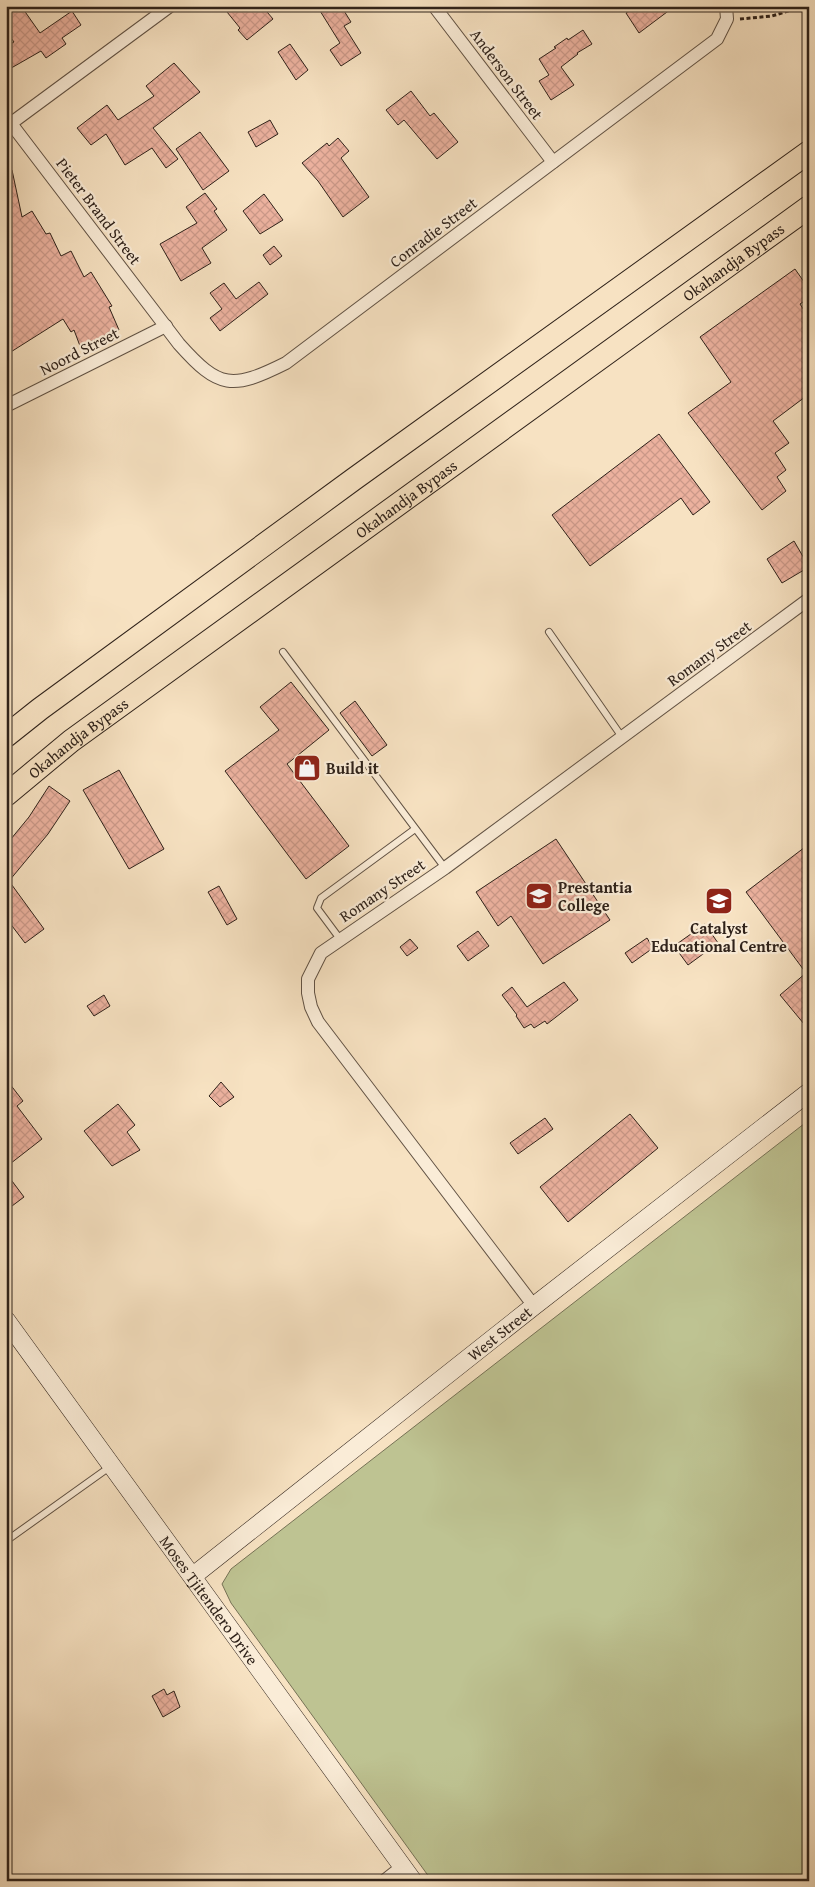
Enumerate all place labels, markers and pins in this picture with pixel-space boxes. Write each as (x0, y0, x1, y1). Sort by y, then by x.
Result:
shop icon: Build it (292, 753, 322, 783)
place label: Build it (326, 756, 379, 780)
place label: Prestantia College (558, 875, 633, 917)
school or university icon: Prestantia College (524, 881, 554, 911)
school or university icon: Catalyst Educational Centre (704, 886, 734, 916)
place label: Catalyst Educational Centre (651, 916, 787, 958)

